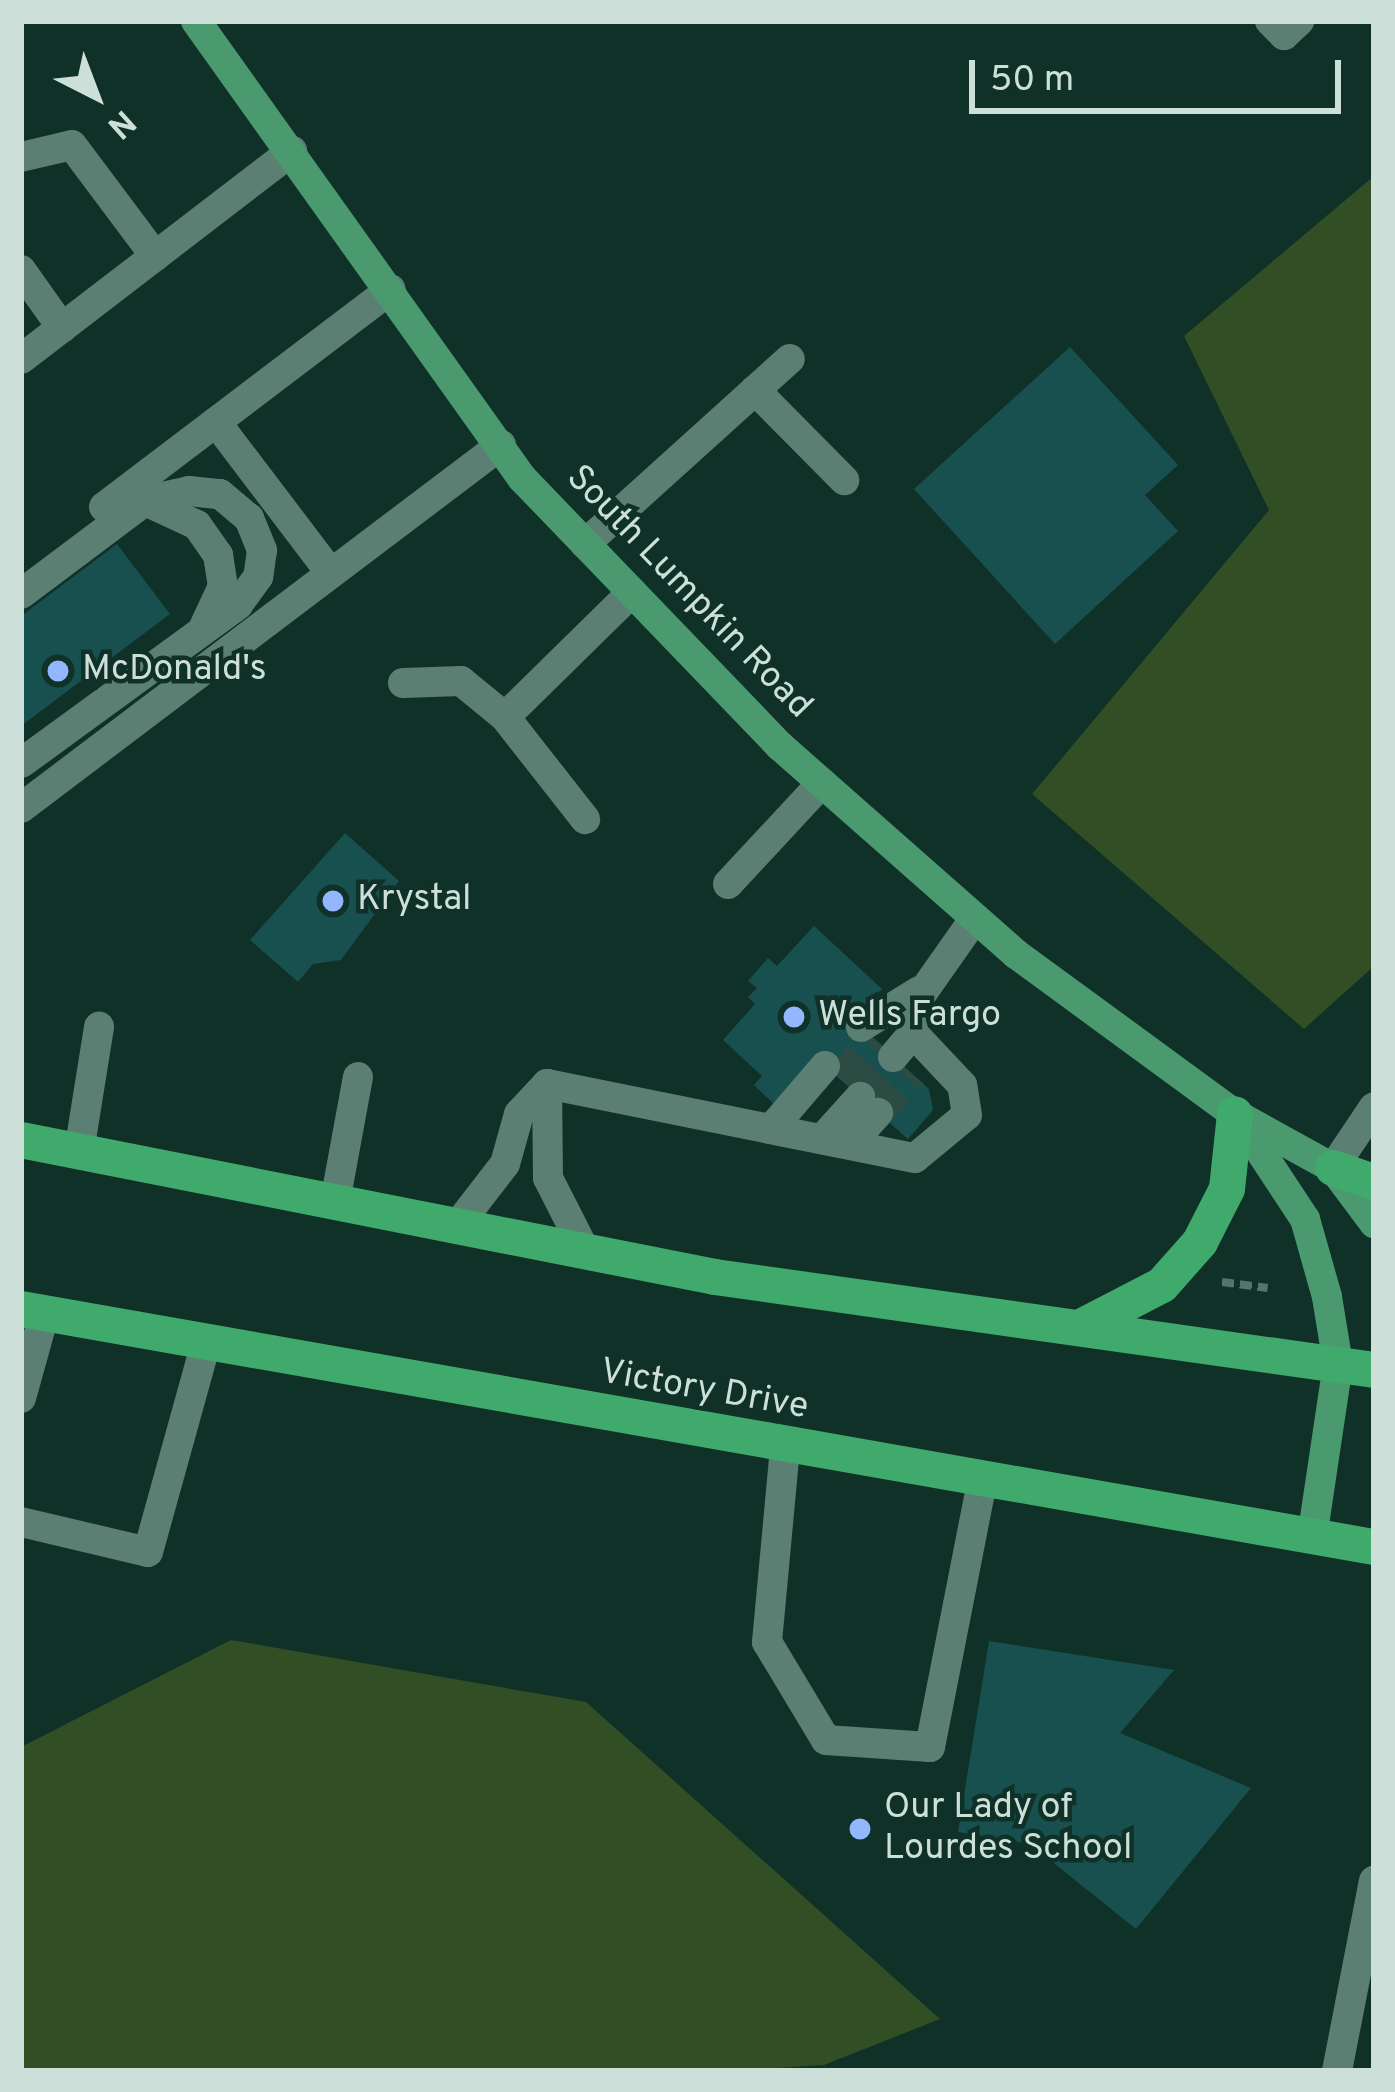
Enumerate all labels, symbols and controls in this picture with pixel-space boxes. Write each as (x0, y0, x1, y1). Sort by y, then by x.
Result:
north arrow (36, 36, 156, 156)
scale bar (975, 36, 1347, 110)
text: 50 m (990, 58, 1074, 104)
text: N (97, 99, 143, 146)
street label: South Lumpkin Road (556, 457, 820, 729)
place label: McDonald's (82, 649, 267, 693)
marker: McDonald's (45, 658, 71, 684)
place label: Krystal (357, 879, 472, 923)
marker: Krystal (320, 888, 346, 914)
place label: Wells Fargo (818, 995, 1001, 1039)
marker: Wells Fargo (781, 1004, 807, 1030)
street label: Victory Drive (597, 1351, 811, 1431)
place label: Our Lady of Lourdes School (884, 1786, 1132, 1871)
marker: Our Lady of Lourdes School (847, 1816, 873, 1842)

